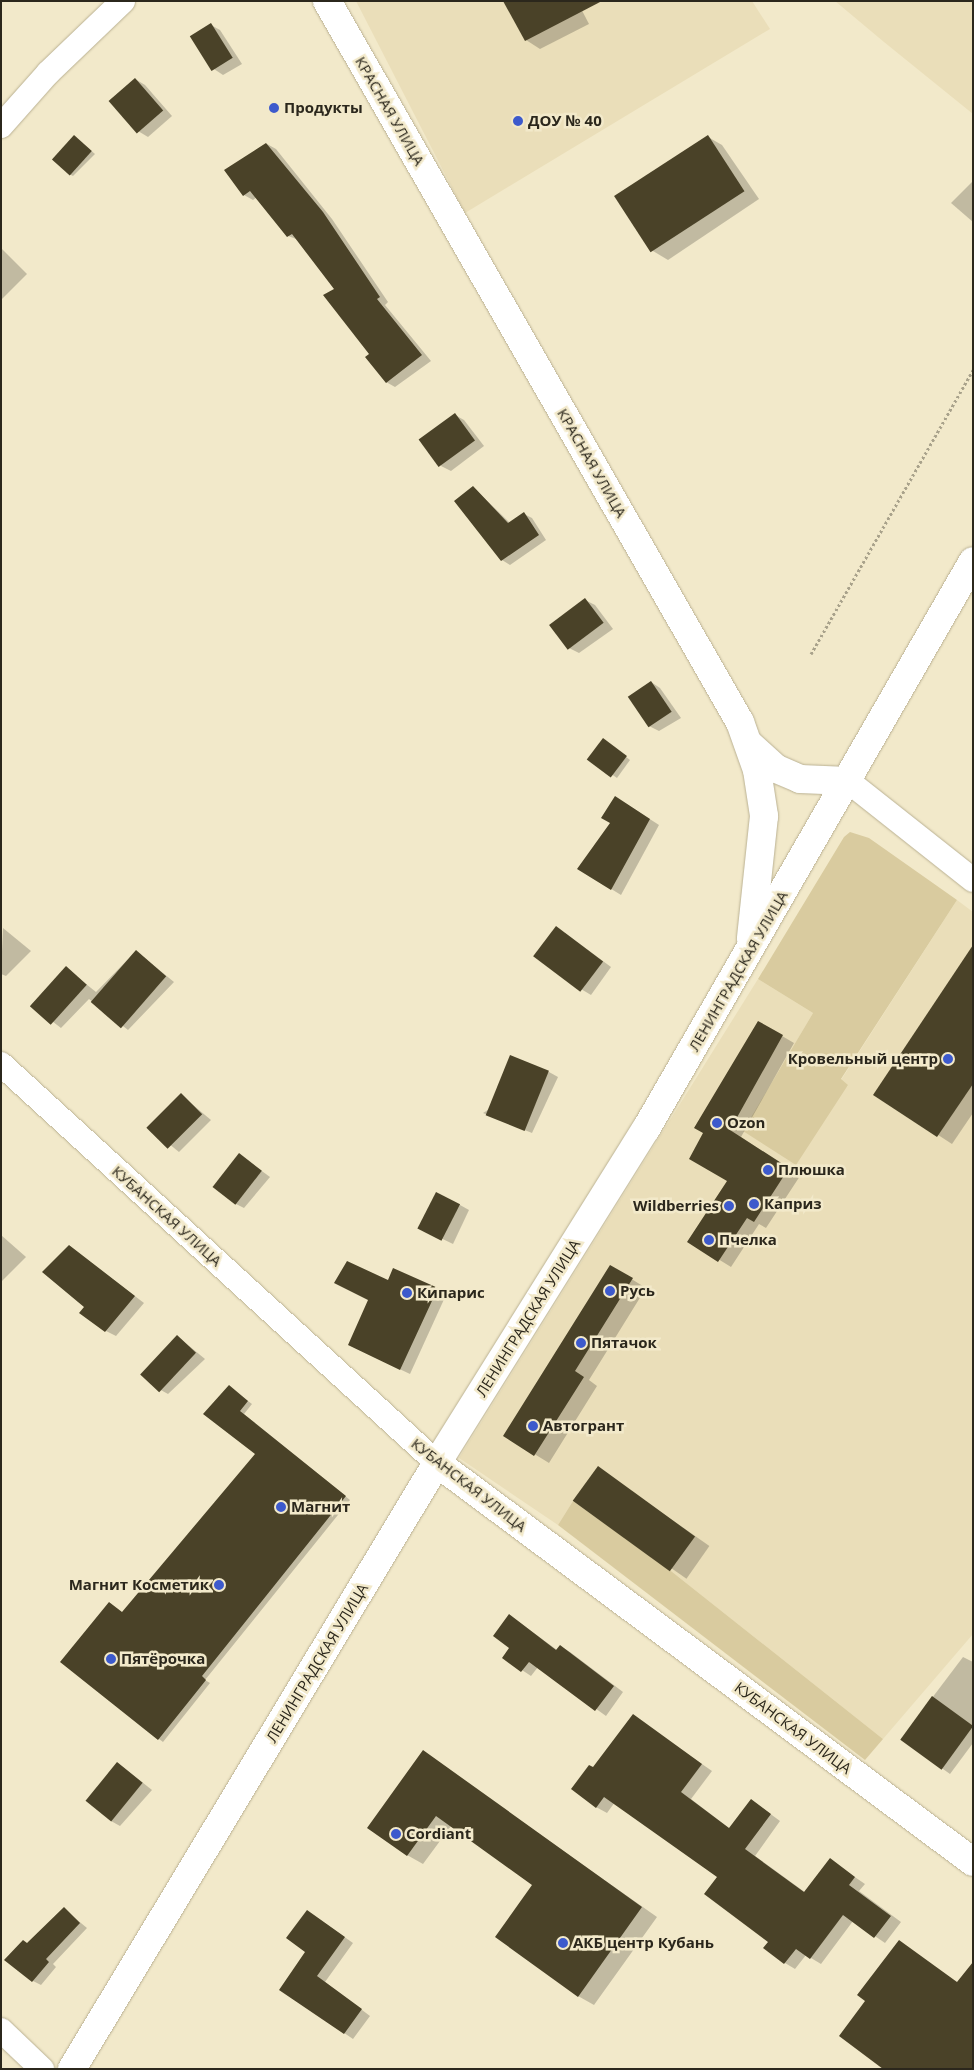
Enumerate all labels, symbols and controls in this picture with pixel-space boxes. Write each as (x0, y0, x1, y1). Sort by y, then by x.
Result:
street label: КРАСНАЯ УЛИЦА (352, 53, 428, 169)
place label: Продукты (284, 99, 363, 117)
marker: Продукты (268, 102, 280, 114)
place label: ДОУ № 40 (528, 112, 602, 130)
marker: ДОУ № 40 (512, 115, 524, 127)
street label: КРАСНАЯ УЛИЦА (554, 405, 630, 521)
street label: ЛЕНИНГРАДСКАЯ УЛИЦА (685, 888, 791, 1054)
place label: Кровельный центр (788, 1050, 938, 1068)
marker: Кровельный центр (942, 1053, 954, 1065)
place label: Ozon (727, 1114, 765, 1132)
marker: Ozon (711, 1117, 723, 1129)
place label: Плюшка (778, 1161, 845, 1179)
street label: КУБАНСКАЯ УЛИЦА (108, 1162, 226, 1270)
marker: Плюшка (762, 1164, 774, 1176)
place label: Каприз (764, 1195, 822, 1213)
place label: Wildberries (633, 1197, 719, 1215)
marker: Каприз (748, 1198, 760, 1210)
marker: Wildberries (723, 1200, 735, 1212)
place label: Пчелка (719, 1231, 777, 1249)
marker: Пчелка (703, 1234, 715, 1246)
street label: ЛЕНИНГРАДСКАЯ УЛИЦА (472, 1236, 584, 1400)
place label: Русь (620, 1282, 655, 1300)
place label: Кипарис (417, 1284, 485, 1302)
marker: Русь (604, 1285, 616, 1297)
marker: Кипарис (401, 1287, 413, 1299)
place label: Пятачок (591, 1334, 657, 1352)
marker: Пятачок (575, 1337, 587, 1349)
place label: Автогрант (543, 1417, 624, 1435)
marker: Автогрант (527, 1420, 539, 1432)
street label: КУБАНСКАЯ УЛИЦА (408, 1434, 530, 1536)
place label: Магнит (291, 1498, 350, 1516)
marker: Магнит (275, 1501, 287, 1513)
place label: Магнит Косметик (69, 1576, 209, 1594)
marker: Магнит Косметик (213, 1579, 225, 1591)
street label: ЛЕНИНГРАДСКАЯ УЛИЦА (262, 1580, 372, 1746)
place label: Пятёрочка (121, 1650, 205, 1668)
marker: Пятёрочка (105, 1653, 117, 1665)
street label: КУБАНСКАЯ УЛИЦА (731, 1678, 855, 1778)
place label: Cordiant (406, 1825, 471, 1843)
marker: Cordiant (390, 1828, 402, 1840)
place label: АКБ центр Кубань (573, 1934, 714, 1952)
marker: АКБ центр Кубань (557, 1937, 569, 1949)

